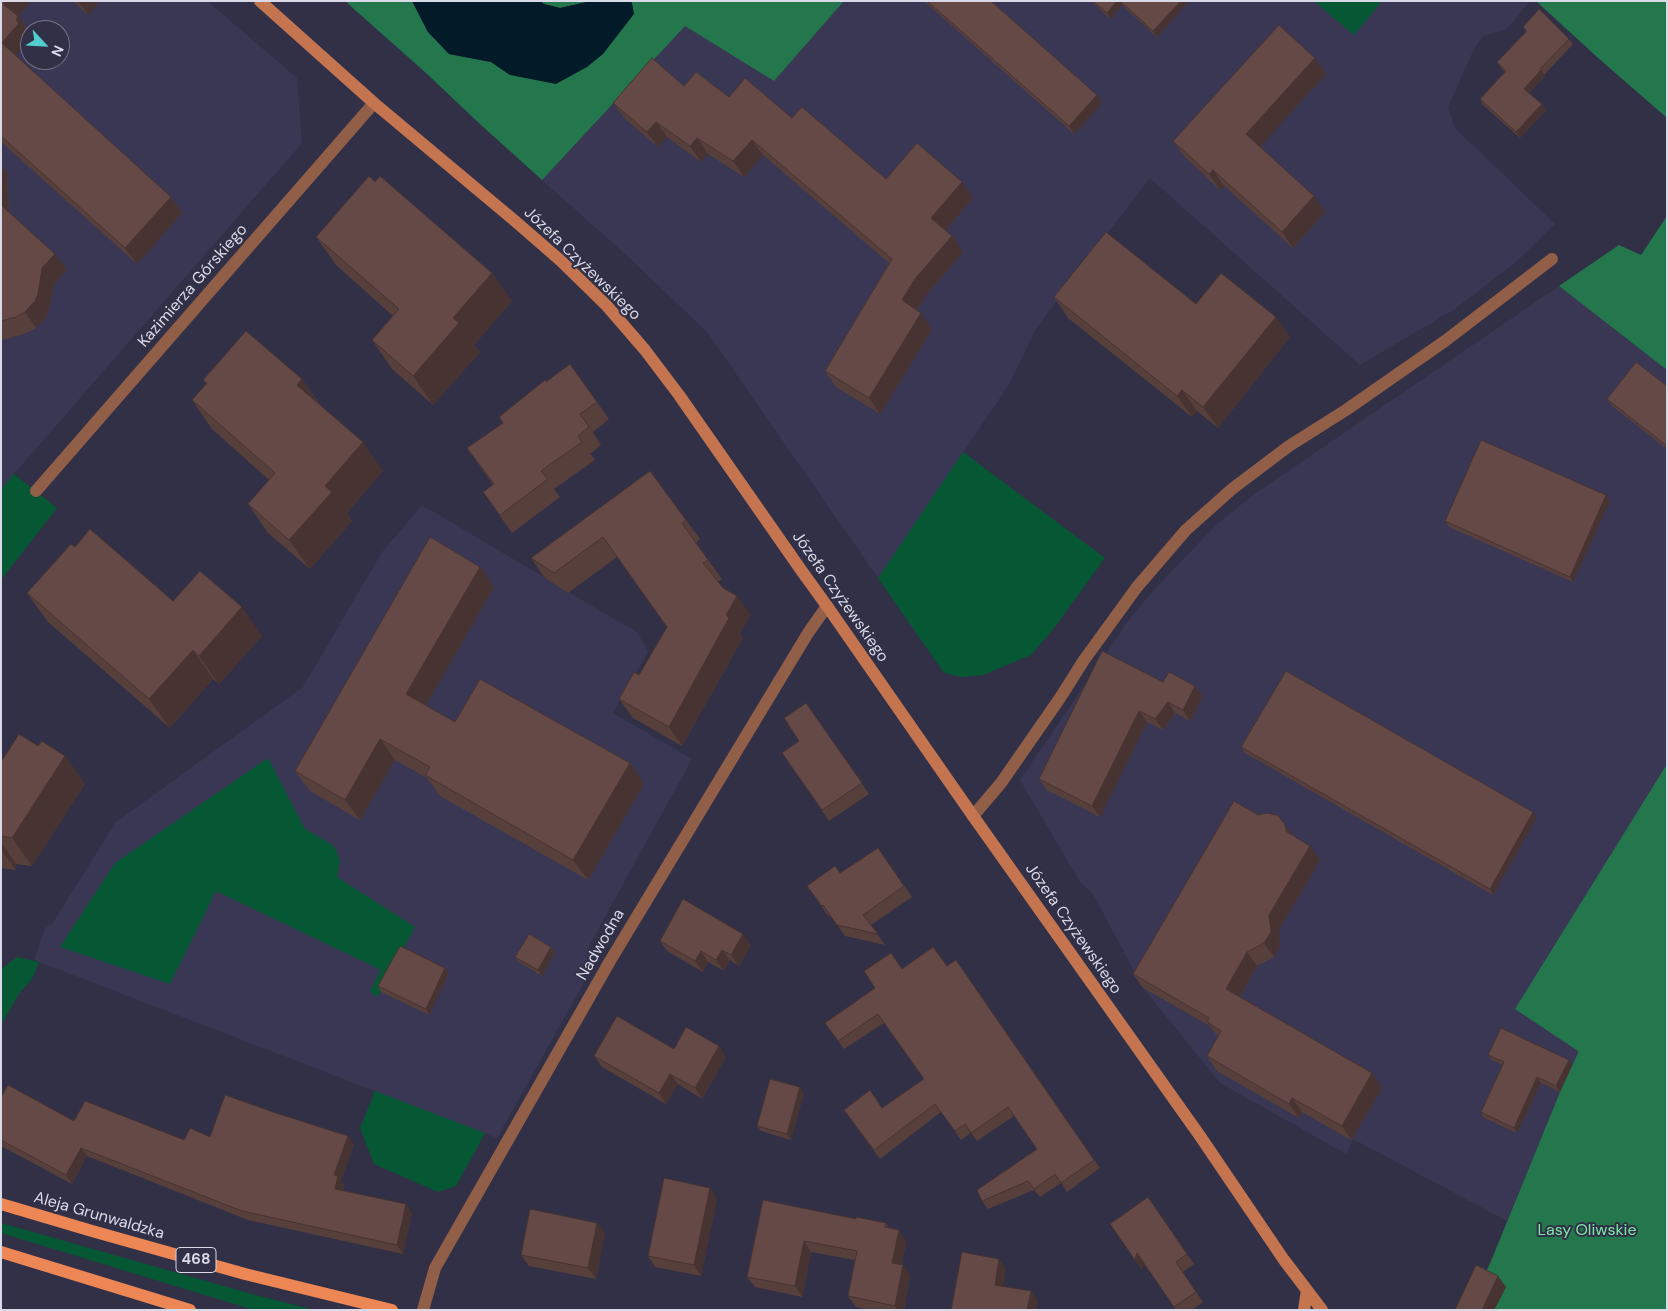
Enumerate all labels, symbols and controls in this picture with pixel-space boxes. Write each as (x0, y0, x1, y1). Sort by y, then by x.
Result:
north arrow (20, 20, 70, 70)
text: N (47, 42, 68, 59)
street label: Józefa Czyżewskiego (520, 203, 644, 325)
street label: Kazimierza Górskiego (134, 221, 252, 351)
street label: Józefa Czyżewskiego (788, 528, 892, 666)
street label: Józefa Czyżewskiego (1021, 860, 1125, 998)
street label: Nadwodna (573, 906, 629, 984)
street label: Aleja Grunwaldzka (32, 1188, 166, 1244)
park label: Lasy Oliwskie (1537, 1221, 1637, 1241)
road number: 468 (176, 1248, 216, 1272)

